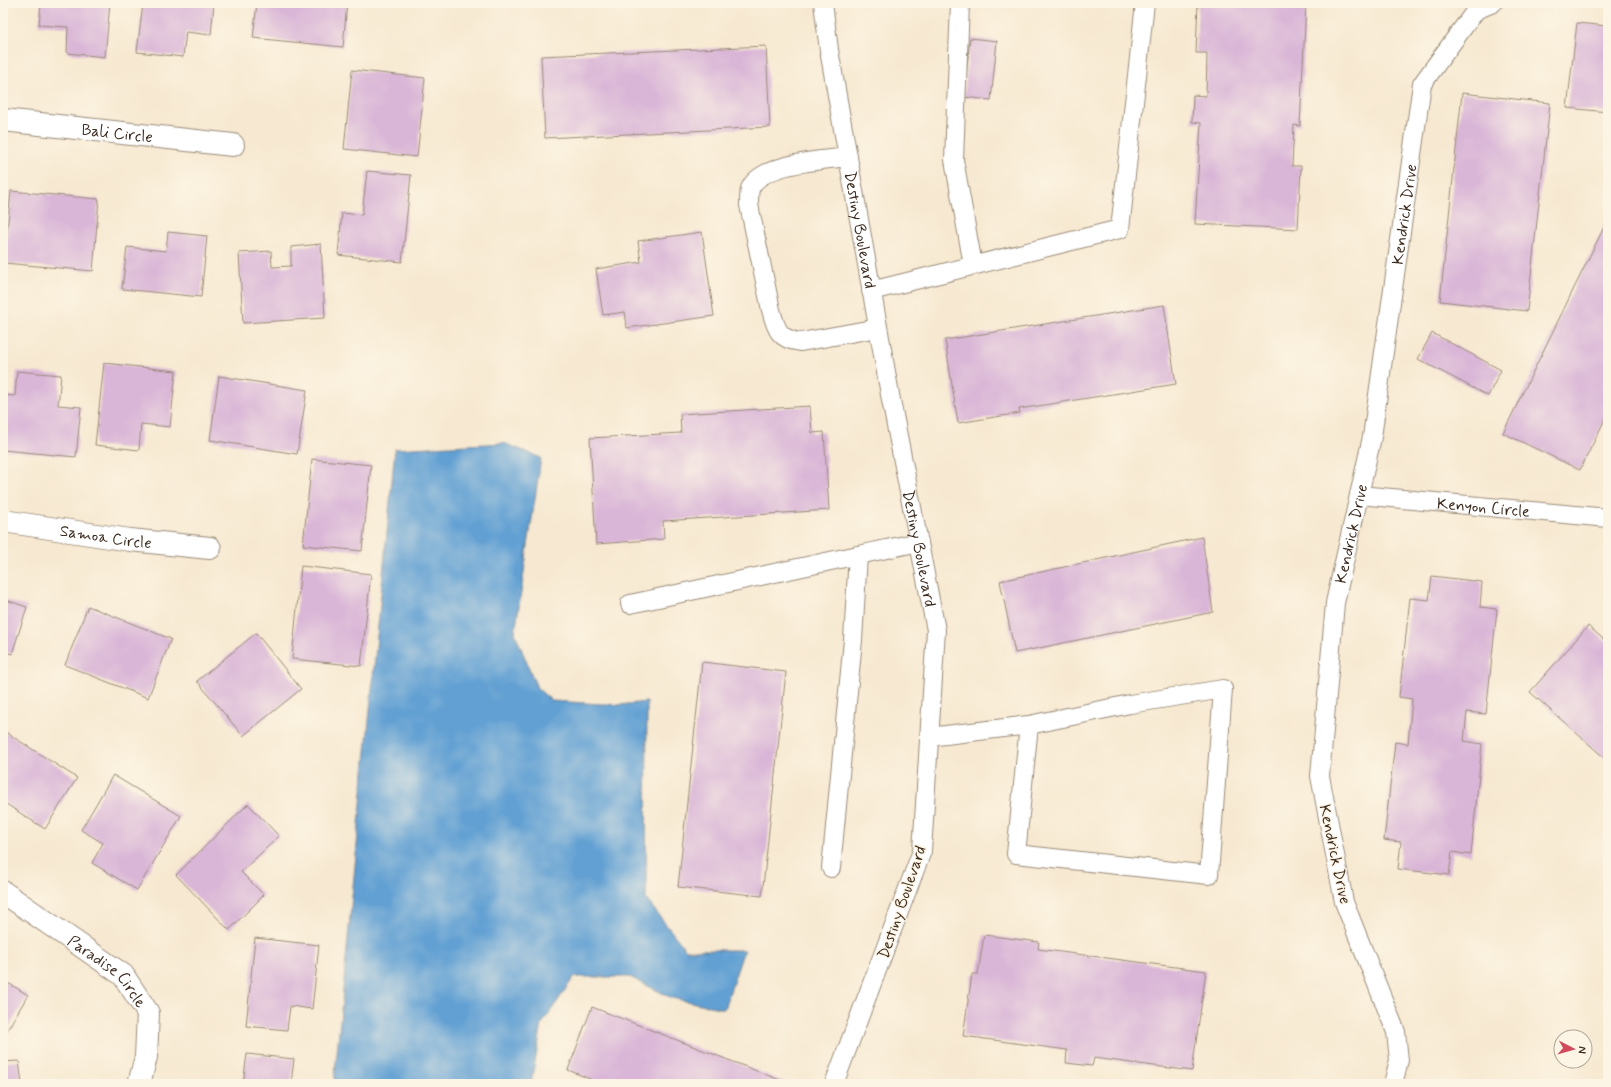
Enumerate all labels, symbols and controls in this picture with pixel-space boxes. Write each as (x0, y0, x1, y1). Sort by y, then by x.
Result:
street label: Bali Circle (80, 120, 154, 148)
street label: Kendrick Drive (1388, 163, 1423, 266)
street label: Destiny Boulevard (839, 170, 880, 290)
street label: Kendrick Drive (1331, 482, 1373, 586)
street label: Destiny Boulevard (897, 489, 940, 609)
street label: Kenyon Circle (1436, 493, 1531, 523)
street label: Samoa Circle (58, 521, 153, 554)
street label: Kendrick Drive (1314, 803, 1355, 906)
street label: Destiny Boulevard (873, 843, 932, 962)
street label: Paradise Circle (63, 931, 151, 1013)
north arrow (1553, 1029, 1593, 1069)
text: N (1575, 1046, 1589, 1054)

